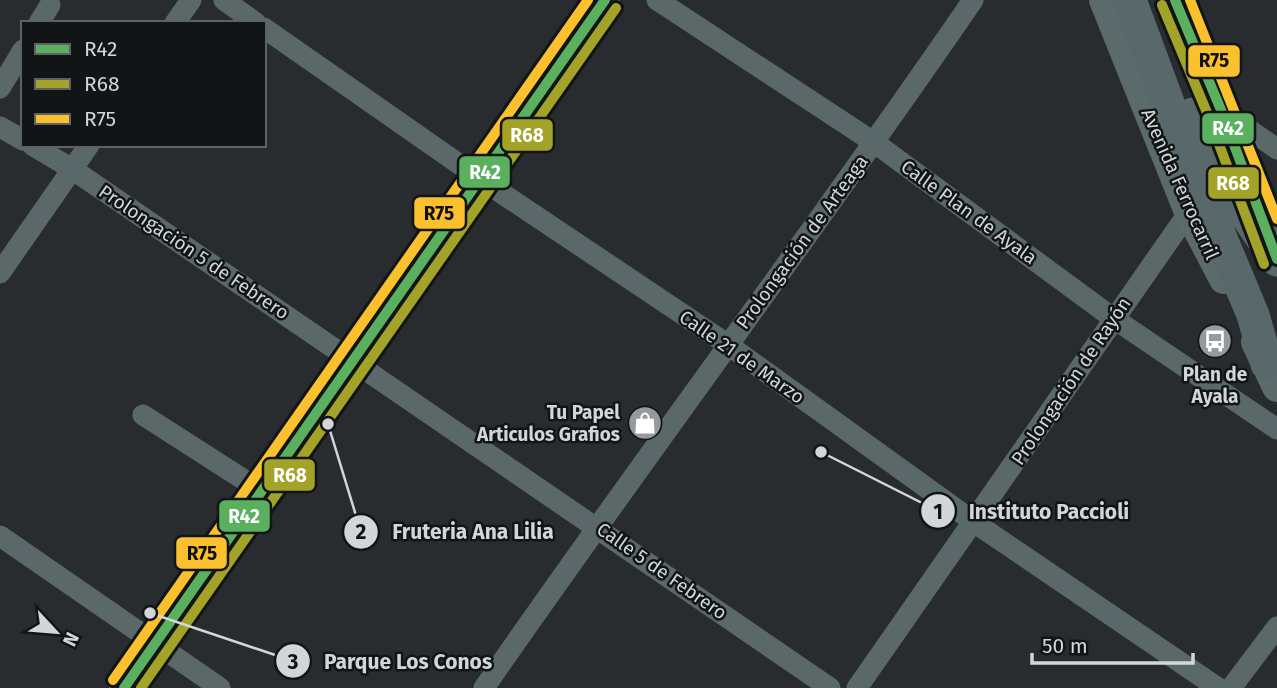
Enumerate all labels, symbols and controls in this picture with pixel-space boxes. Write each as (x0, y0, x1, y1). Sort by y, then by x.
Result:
legend (21, 21, 266, 147)
text: R42 (84, 36, 117, 62)
line badge: R75 (1187, 44, 1241, 78)
text: R75 (1199, 49, 1229, 72)
text: R68 (84, 71, 119, 97)
street label: Avenida Ferrocarril (1136, 105, 1224, 263)
text: R75 (84, 106, 116, 132)
line badge: R42 (1201, 112, 1255, 145)
text: R42 (1212, 117, 1244, 140)
line badge: R68 (501, 118, 554, 152)
text: R68 (510, 124, 544, 147)
street label: Prolongación de Arteaga (731, 150, 873, 334)
line badge: R42 (458, 155, 511, 189)
street label: Calle Plan de Ayala (897, 155, 1041, 269)
text: R42 (469, 161, 501, 184)
line badge: R68 (1207, 166, 1260, 200)
text: R68 (1216, 172, 1250, 195)
street label: Prolongación 5 de Febrero (95, 180, 293, 324)
line badge: R75 (413, 196, 466, 230)
text: R75 (424, 202, 454, 225)
street label: Prolongación de Rayón (1006, 293, 1136, 469)
street label: Calle 21 de Marzo (675, 305, 809, 409)
bus stop icon: Plan de Ayala (1196, 322, 1234, 360)
place label: Plan de Ayala (1183, 363, 1247, 408)
place label: Tu Papel Articulos Grafios (476, 401, 620, 446)
shop icon: Tu Papel Articulos Grafios (626, 404, 664, 442)
line badge: R68 (263, 458, 316, 492)
text: R68 (273, 464, 307, 487)
callout: Instituto Paccioli (920, 490, 1144, 532)
line badge: R42 (218, 499, 271, 533)
text: 1 (933, 499, 943, 525)
text: Instituto Paccioli (969, 499, 1129, 525)
text: R42 (228, 505, 260, 528)
callout: Fruteria Ana Lilia (343, 511, 568, 553)
street label: Calle 5 de Febrero (592, 518, 732, 624)
text: 2 (356, 519, 367, 545)
text: Fruteria Ana Lilia (392, 519, 554, 545)
line badge: R75 (175, 536, 228, 570)
text: R75 (187, 542, 217, 565)
north arrow (21, 597, 91, 667)
scale bar (1032, 622, 1193, 666)
text: N (58, 629, 84, 650)
text: 50 m (1042, 633, 1088, 659)
callout: Parque Los Conos (275, 640, 506, 682)
text: 3 (287, 649, 299, 675)
text: Parque Los Conos (324, 649, 492, 675)

